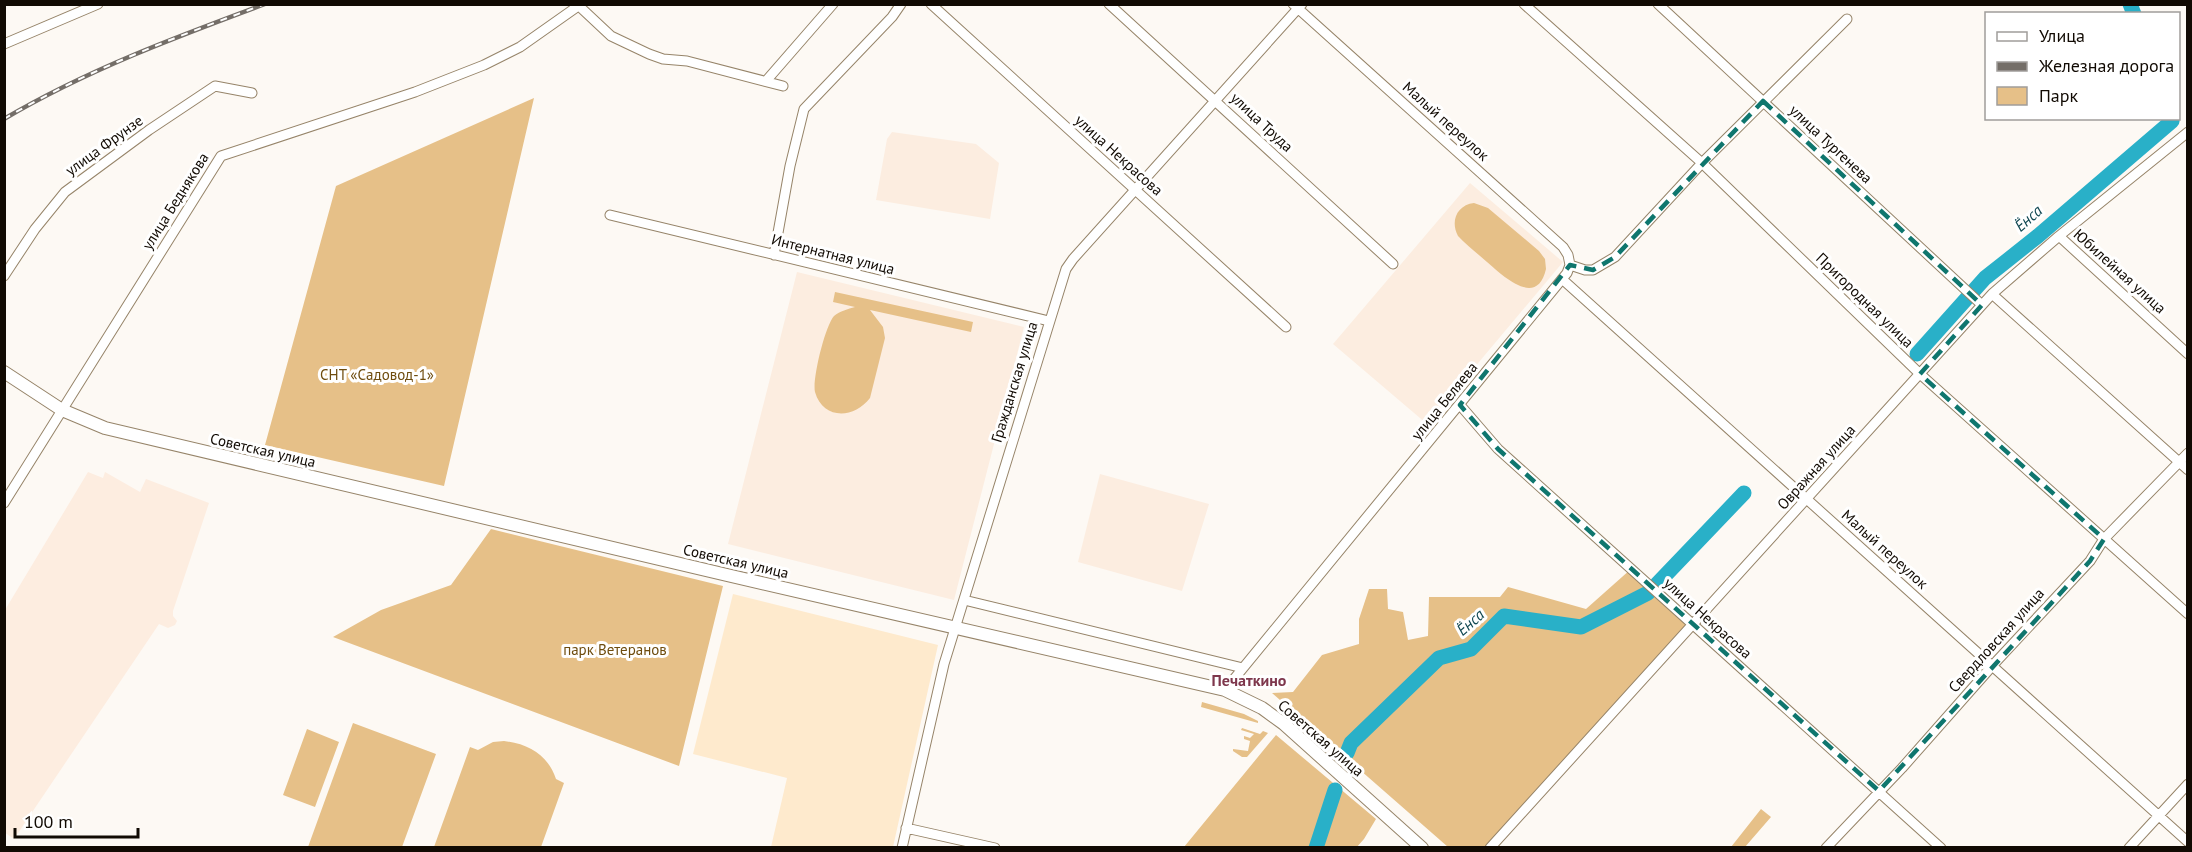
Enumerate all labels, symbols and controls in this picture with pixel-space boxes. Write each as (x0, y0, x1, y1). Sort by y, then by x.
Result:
legend (1985, 12, 2180, 120)
text: Улица (2039, 24, 2085, 47)
text: Железная дорога (2038, 54, 2174, 77)
street label: Малый переулок (1399, 77, 1494, 165)
text: Парк (2039, 84, 2079, 107)
street label: улица Труда (1227, 88, 1297, 156)
street label: улица Тургенева (1785, 101, 1877, 187)
street label: улица Некрасова (1071, 110, 1167, 200)
street label: улица Фрунзе (62, 111, 146, 179)
street label: улица Беднякова (138, 149, 212, 253)
water label: Ёнса (2010, 200, 2046, 236)
street label: Юбилейная улица (2070, 225, 2170, 317)
street label: Интернатная улица (770, 230, 896, 278)
street label: Пригородная улица (1812, 249, 1918, 351)
street label: Гражданская улица (987, 319, 1041, 445)
street label: улица Беляева (1407, 358, 1481, 444)
park label: СНТ «Садовод-1» (320, 365, 434, 384)
street label: Овражная улица (1773, 421, 1859, 513)
street label: Советская улица (208, 429, 318, 471)
street label: Малый переулок (1838, 505, 1933, 593)
street label: Советская улица (681, 540, 791, 582)
street label: улица Некрасова (1660, 573, 1756, 663)
street label: Свердловская улица (1944, 584, 2048, 696)
water label: Ёнса (1452, 604, 1488, 640)
park label: парк Ветеранов (563, 640, 667, 659)
district label: Печаткино (1212, 670, 1287, 690)
street label: Советская улица (1274, 696, 1368, 780)
scale bar (15, 801, 138, 839)
text: 100 m (24, 810, 73, 833)

